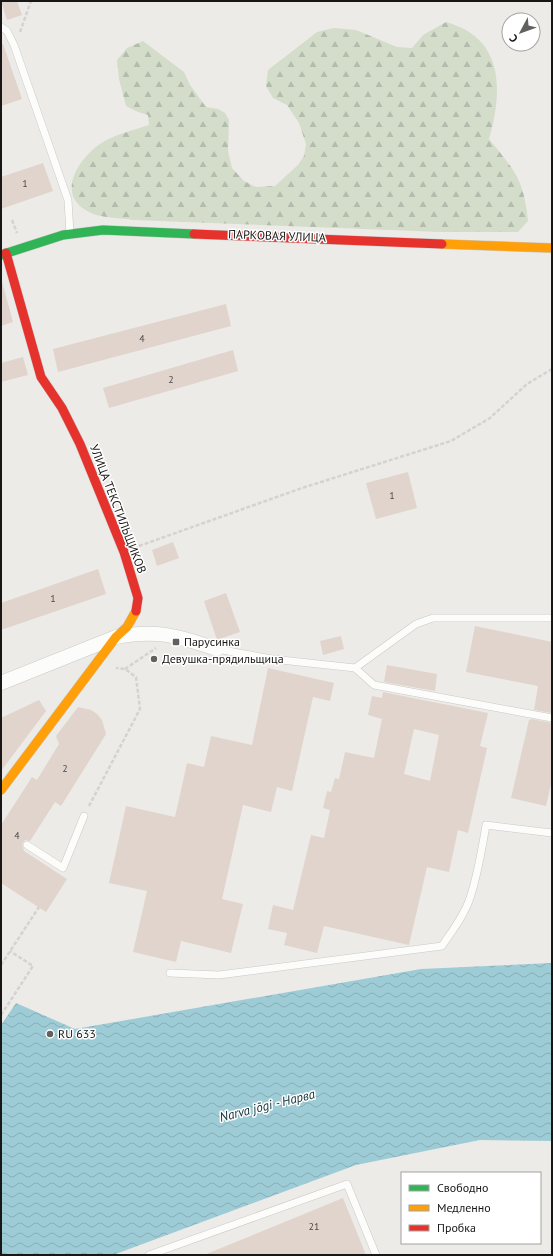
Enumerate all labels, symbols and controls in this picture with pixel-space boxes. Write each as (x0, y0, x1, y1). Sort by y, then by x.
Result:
north arrow (501, 12, 541, 52)
text: С (506, 32, 521, 45)
house number: 1 (22, 177, 28, 190)
street label: ПАРКОВАЯ УЛИЦА (228, 226, 326, 245)
house number: 4 (139, 332, 145, 345)
house number: 2 (168, 373, 174, 386)
street label: УЛИЦА ТЕКСТИЛЬЩИКОВ (87, 442, 150, 575)
house number: 1 (389, 489, 395, 502)
house number: 1 (50, 592, 56, 605)
place label: Парусинка (184, 634, 240, 649)
marker: Парусинка (171, 637, 181, 647)
place label: Девушка-прядильщица (162, 651, 284, 666)
marker: Девушка-прядильщица (149, 654, 159, 664)
house number: 2 (62, 762, 68, 775)
house number: 4 (14, 829, 20, 842)
place label: RU 633 (58, 1026, 96, 1041)
marker: RU 633 (45, 1029, 55, 1039)
water label: Narva jõgi - Нарва (218, 1085, 317, 1126)
legend (401, 1172, 541, 1244)
text: Свободно (437, 1180, 488, 1195)
text: Медленно (437, 1200, 491, 1215)
house number: 21 (309, 1220, 319, 1233)
text: Пробка (437, 1220, 476, 1235)

